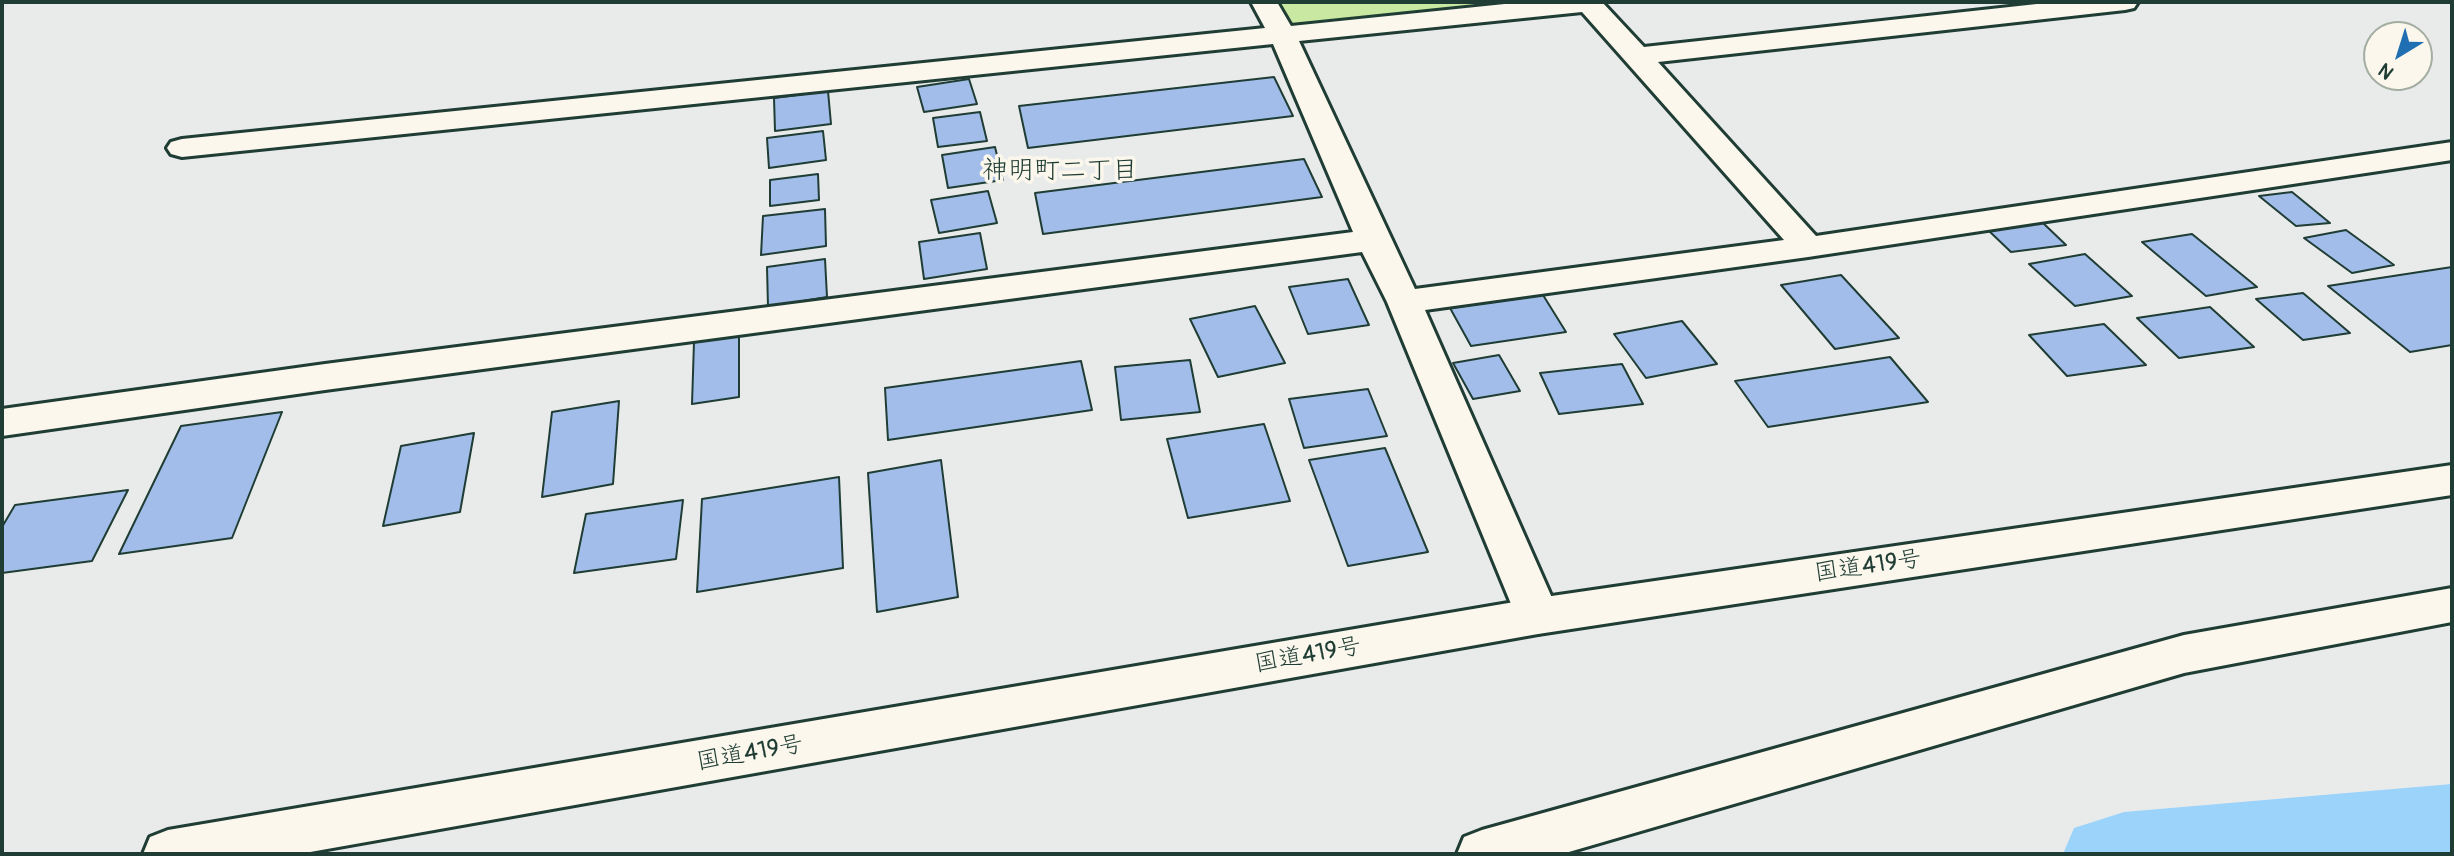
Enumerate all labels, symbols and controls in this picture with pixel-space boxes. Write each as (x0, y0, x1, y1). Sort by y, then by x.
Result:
north arrow (2363, 21, 2433, 91)
text: N (2374, 58, 2399, 84)
district label: 神明町二丁目 (982, 155, 1138, 187)
street label: 国道419号 (1813, 545, 1923, 589)
street label: 国道419号 (1252, 632, 1364, 680)
street label: 国道419号 (694, 730, 806, 778)

